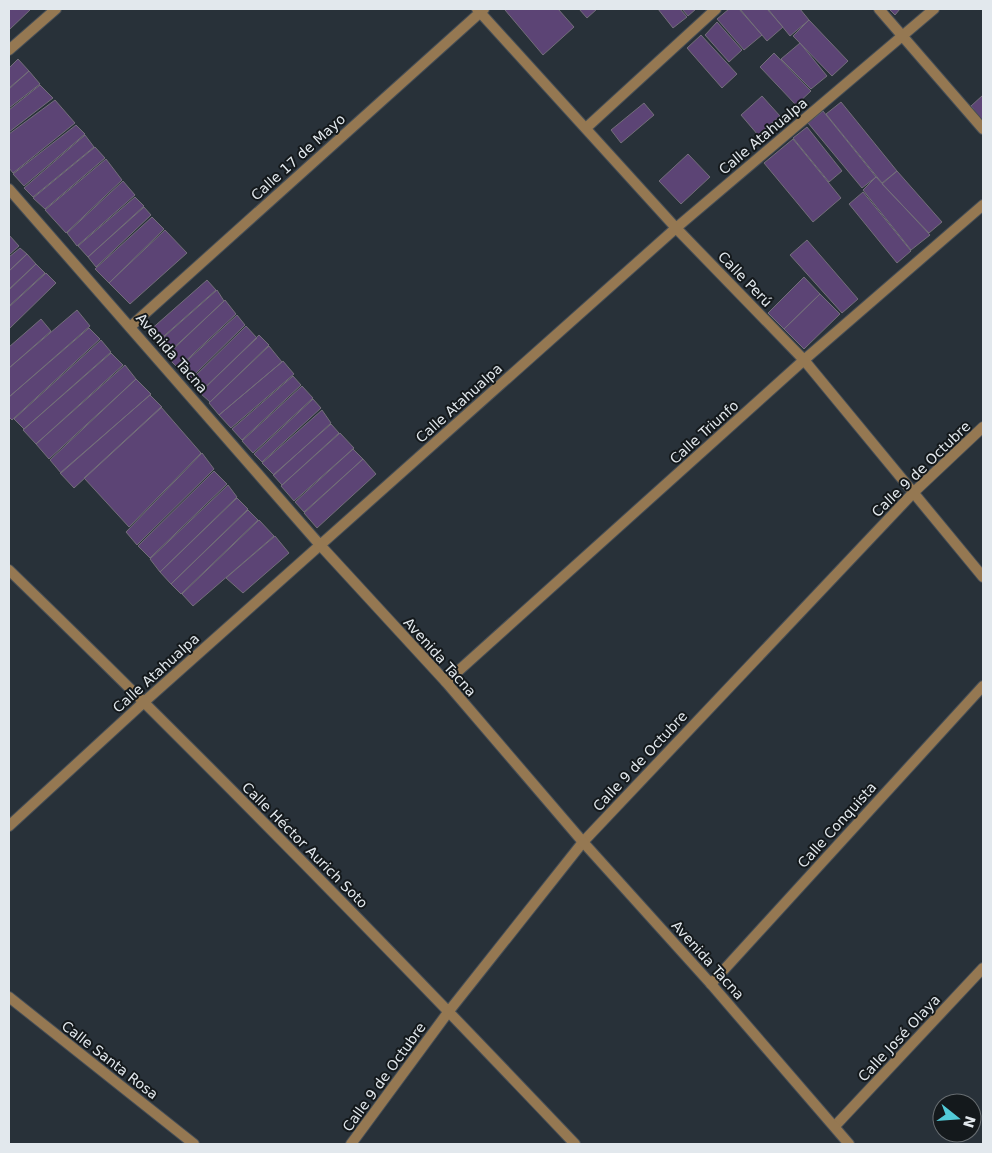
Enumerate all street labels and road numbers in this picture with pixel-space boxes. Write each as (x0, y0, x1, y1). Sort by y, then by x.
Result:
street label: Calle Atahualpa (716, 94, 810, 178)
street label: Calle 17 de Mayo (248, 111, 348, 203)
street label: Calle Perú (715, 248, 775, 310)
street label: Avenida Tacna (133, 310, 211, 396)
street label: Calle Atahualpa (413, 360, 505, 446)
street label: Calle Triunfo (666, 397, 742, 467)
street label: Calle 9 de Octubre (868, 418, 974, 520)
street label: Avenida Tacna (400, 614, 480, 700)
street label: Calle Atahualpa (110, 630, 202, 716)
street label: Calle 9 de Octubre (590, 708, 690, 814)
street label: Calle Héctor Aurich Soto (239, 779, 371, 911)
street label: Calle Conquista (794, 779, 880, 871)
street label: Avenida Tacna (668, 917, 748, 1003)
street label: Calle José Olaya (855, 991, 943, 1085)
street label: Calle Santa Rosa (59, 1017, 161, 1103)
street label: Calle 9 de Octubre (339, 1019, 429, 1135)

